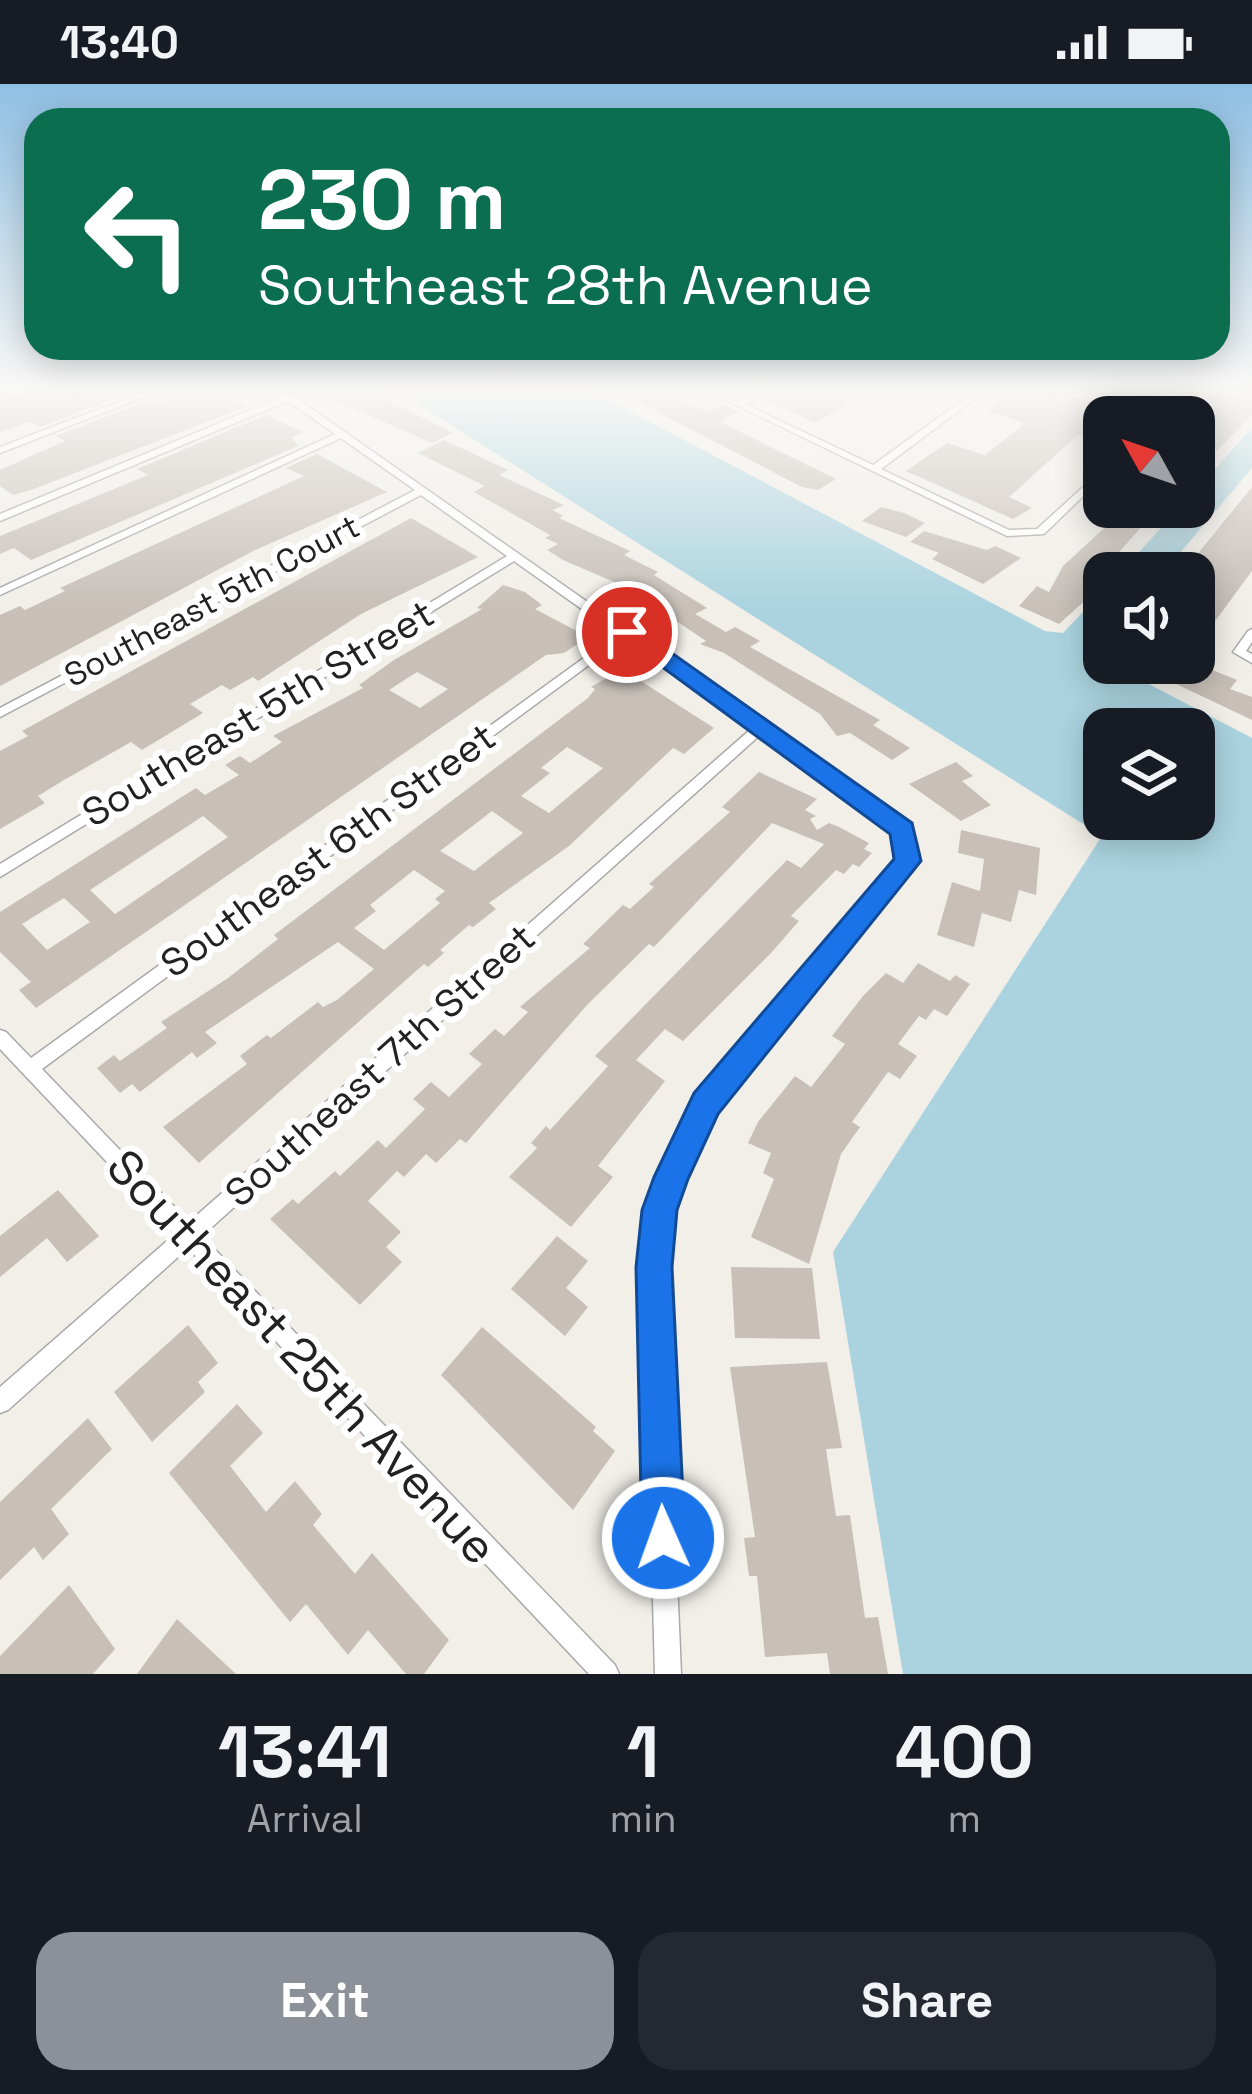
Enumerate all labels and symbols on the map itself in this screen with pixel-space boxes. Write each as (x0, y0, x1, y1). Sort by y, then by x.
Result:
north arrow (1083, 396, 1215, 528)
street label: Southeast 5th Court (57, 505, 367, 697)
pin (576, 581, 678, 683)
street label: Southeast 5th Street (73, 589, 443, 837)
street label: Southeast 6th Street (151, 712, 505, 988)
street label: Southeast 7th Street (215, 913, 545, 1217)
street label: Southeast 25th Avenue (94, 1137, 510, 1577)
position arrow (600, 1475, 726, 1601)

